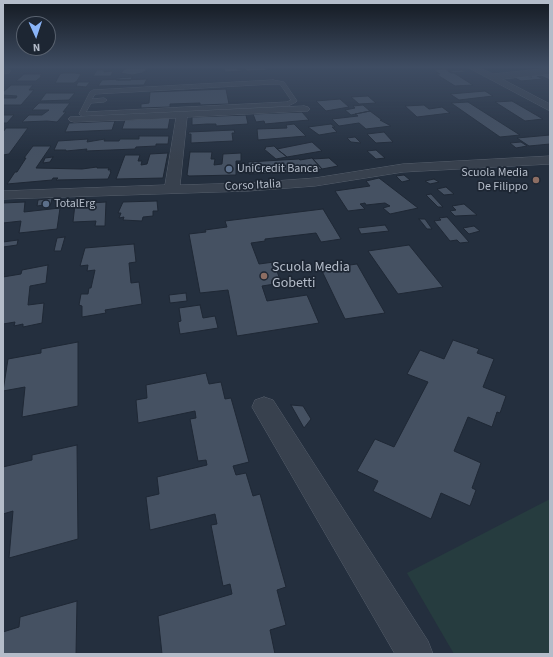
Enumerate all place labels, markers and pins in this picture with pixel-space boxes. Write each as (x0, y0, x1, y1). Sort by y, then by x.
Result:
place label: UniCredit Banca (237, 162, 318, 176)
marker: UniCredit Banca (224, 164, 234, 174)
place label: Scuola Media De Filippo (461, 166, 528, 194)
marker: Scuola Media De Filippo (531, 175, 541, 185)
place label: TotalErg (54, 197, 95, 211)
marker: TotalErg (41, 199, 51, 209)
place label: Scuola Media Gobetti (272, 260, 350, 292)
marker: Scuola Media Gobetti (259, 271, 269, 281)

